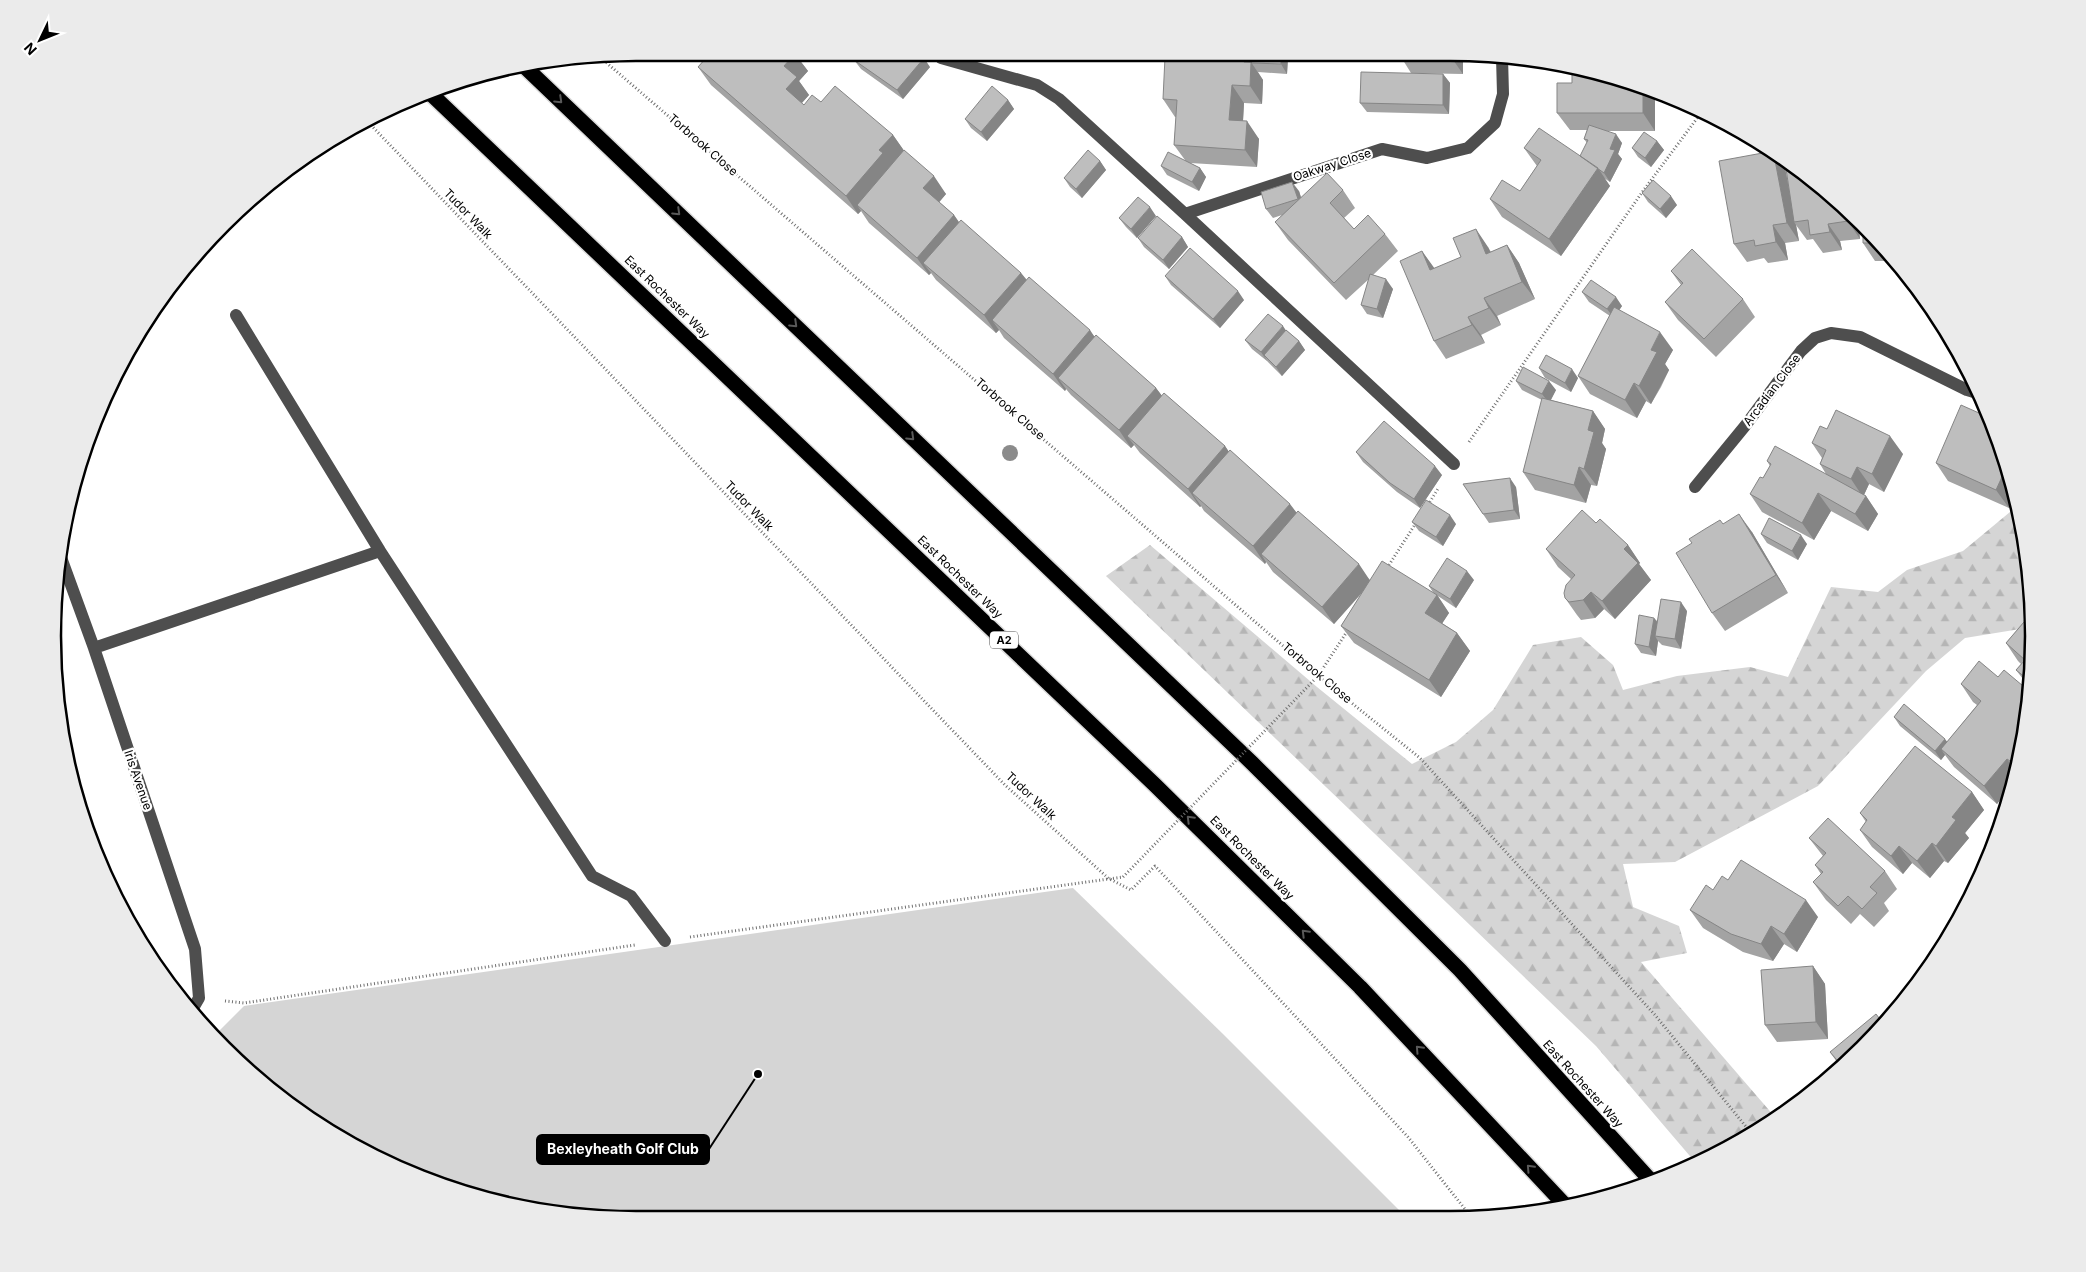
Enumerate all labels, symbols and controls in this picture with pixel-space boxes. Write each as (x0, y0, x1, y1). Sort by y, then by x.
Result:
north arrow (15, 15, 65, 65)
text: N (20, 40, 40, 59)
one-way arrow (554, 94, 563, 103)
street label: Torbrook Close (666, 110, 741, 179)
street label: Oakway Close (1291, 145, 1373, 184)
street label: Tudor Walk (441, 185, 496, 242)
one-way arrow (671, 206, 680, 215)
street label: East Rochester Way (622, 252, 713, 341)
one-way arrow (788, 318, 797, 327)
street label: Arcadian Close (1740, 351, 1803, 429)
street label: Torbrook Close (973, 374, 1048, 443)
one-way arrow (906, 431, 915, 440)
street label: Tudor Walk (722, 477, 777, 534)
street label: East Rochester Way (915, 532, 1006, 621)
road number: A2 (990, 632, 1018, 648)
street label: Torbrook Close (1279, 639, 1355, 706)
street label: Iris Avenue (121, 748, 156, 812)
street label: Tudor Walk (1003, 768, 1060, 823)
street label: East Rochester Way (1207, 812, 1298, 903)
one-way arrow (1186, 815, 1195, 824)
one-way arrow (1302, 929, 1311, 938)
street label: East Rochester Way (1540, 1037, 1627, 1131)
one-way arrow (1416, 1046, 1425, 1055)
callout: Bexleyheath Golf Club (537, 1135, 709, 1164)
text: Bexleyheath Golf Club (547, 1140, 699, 1157)
one-way arrow (1527, 1164, 1536, 1173)

